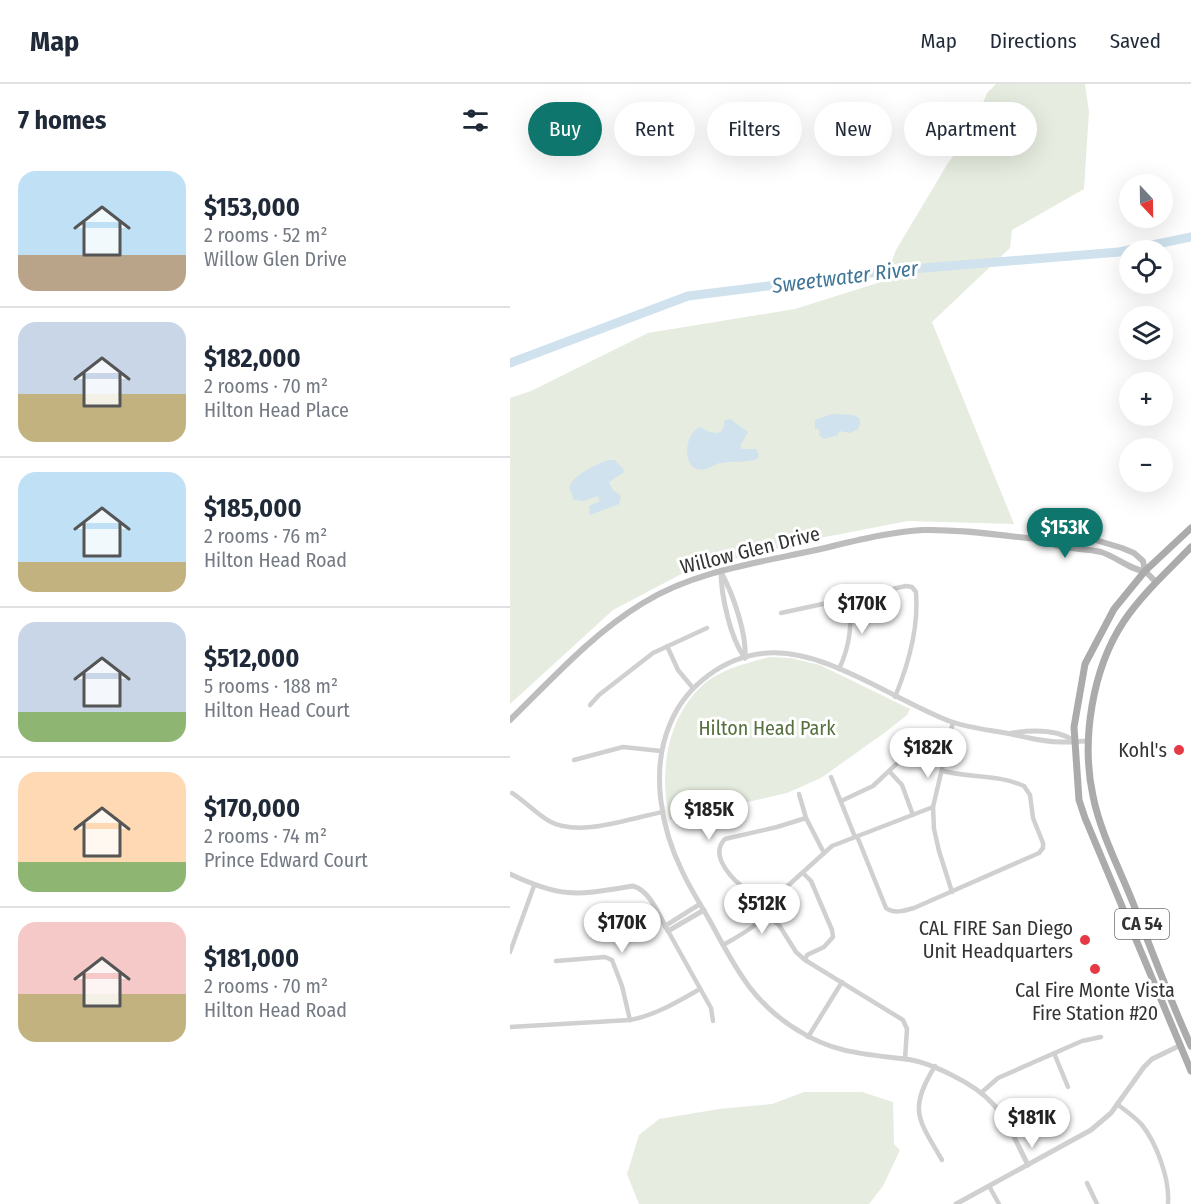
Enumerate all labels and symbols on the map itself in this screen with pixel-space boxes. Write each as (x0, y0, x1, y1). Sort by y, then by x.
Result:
north arrow (1119, 174, 1173, 228)
water label: Sweetwater River (770, 255, 920, 299)
pin: $153K (1023, 508, 1107, 559)
street label: Willow Glen Drive (678, 521, 822, 579)
pin: $170K (820, 584, 904, 635)
park label: Hilton Head Park (699, 716, 836, 740)
pin: $182K (886, 728, 970, 779)
place label: Kohl's (1118, 738, 1167, 762)
marker: Kohl's (1172, 743, 1186, 757)
pin: $185K (667, 790, 751, 841)
pin: $512K (720, 884, 804, 935)
pin: $170K (580, 903, 664, 954)
road number: CA 54 (1115, 909, 1169, 939)
place label: CAL FIRE San Diego Unit Headquarters (919, 916, 1073, 963)
marker: CAL FIRE San Diego Unit Headquarters (1078, 933, 1092, 947)
marker: Cal Fire Monte Vista Fire Station #20 (1088, 962, 1102, 976)
place label: Cal Fire Monte Vista Fire Station #20 (1015, 978, 1175, 1025)
pin: $181K (990, 1098, 1074, 1149)

